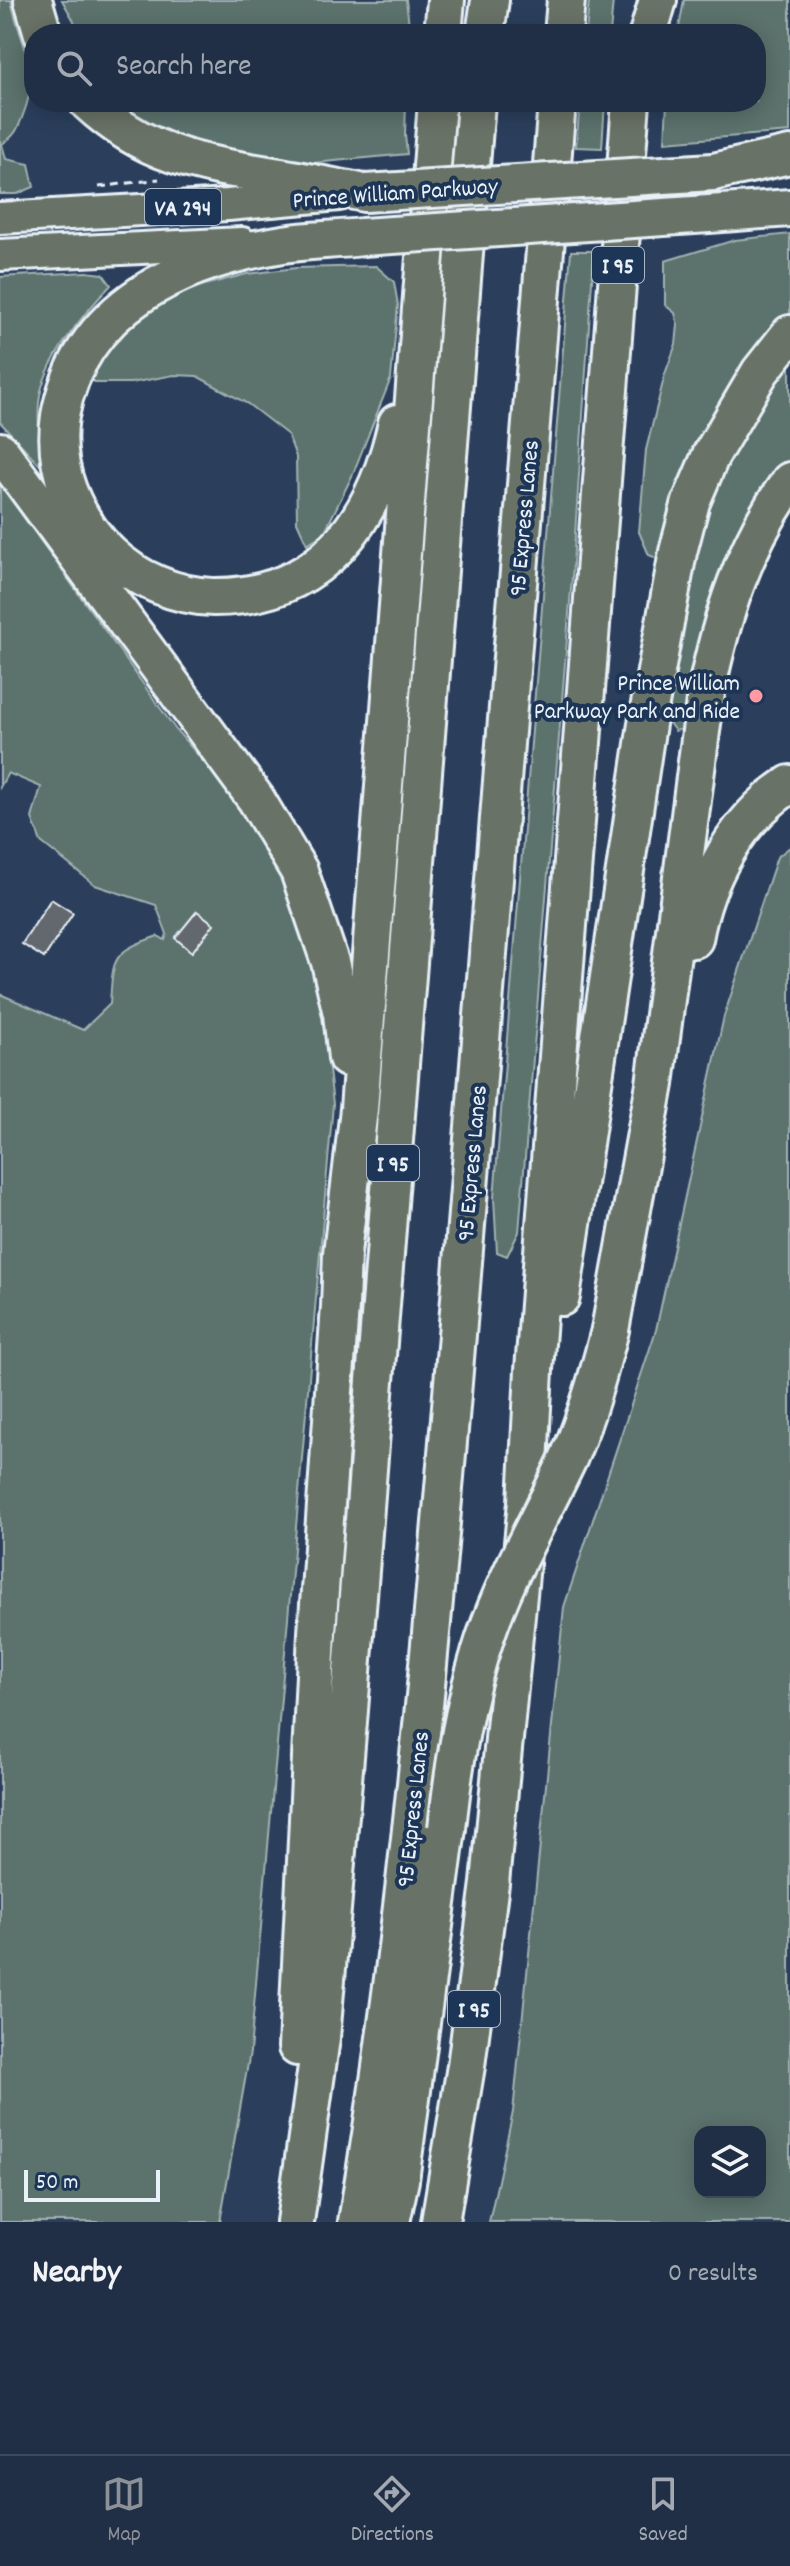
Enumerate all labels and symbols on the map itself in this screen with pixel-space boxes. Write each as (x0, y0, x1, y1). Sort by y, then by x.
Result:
street label: Prince William Parkway (292, 171, 500, 219)
road number: VA 294 (145, 189, 221, 225)
road number: I 95 (592, 247, 644, 283)
street label: 95 Express Lanes (502, 439, 550, 598)
place label: Prince William Parkway Park and Ride (534, 668, 740, 730)
marker: Prince William Parkway Park and Ride (747, 687, 765, 705)
street label: 95 Express Lanes (450, 1084, 498, 1243)
road number: I 95 (367, 1145, 419, 1181)
street label: 95 Express Lanes (390, 1730, 440, 1889)
road number: I 95 (448, 1991, 500, 2027)
scale bar (24, 2166, 160, 2202)

